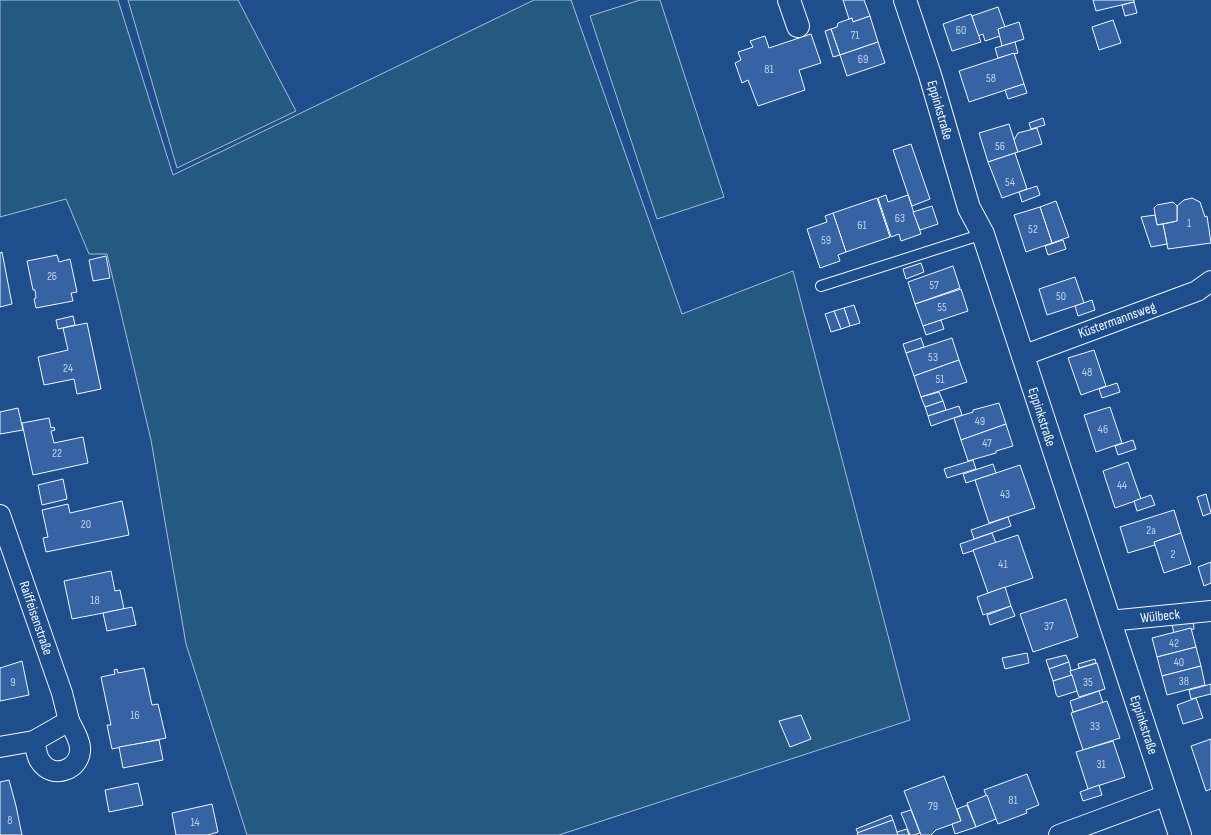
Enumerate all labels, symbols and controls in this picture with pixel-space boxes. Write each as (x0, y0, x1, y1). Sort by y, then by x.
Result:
house number: 60 (956, 23, 966, 38)
house number: 71 (850, 28, 860, 43)
house number: 69 (858, 52, 868, 67)
house number: 81 (764, 62, 775, 77)
house number: 58 (986, 71, 996, 86)
street label: Eppinkstraße (923, 78, 957, 142)
house number: 56 (995, 139, 1005, 154)
house number: 54 (1005, 175, 1015, 190)
house number: 63 (895, 211, 905, 226)
house number: 1 (1187, 216, 1192, 231)
house number: 61 (857, 218, 868, 233)
house number: 52 (1028, 222, 1038, 237)
house number: 59 (821, 233, 831, 248)
house number: 26 (47, 269, 57, 284)
house number: 57 (929, 278, 939, 293)
house number: 50 (1056, 289, 1066, 304)
street label: Küstermannsweg (1076, 298, 1158, 342)
house number: 55 (937, 300, 947, 315)
house number: 53 (928, 350, 938, 365)
house number: 24 (63, 361, 73, 376)
house number: 48 (1082, 365, 1092, 380)
house number: 51 (935, 372, 945, 387)
street label: Eppinkstraße (1024, 385, 1060, 449)
house number: 49 (975, 414, 985, 429)
house number: 46 (1098, 422, 1108, 437)
house number: 47 (982, 436, 992, 451)
house number: 22 (52, 446, 62, 461)
house number: 44 (1117, 478, 1127, 493)
house number: 43 (1000, 487, 1010, 502)
house number: 20 (81, 517, 91, 532)
house number: 2a (1146, 523, 1156, 538)
house number: 2 (1171, 547, 1176, 562)
house number: 41 (998, 557, 1008, 572)
street label: Raiffeisenstraße (15, 579, 57, 657)
house number: 18 (90, 593, 100, 608)
street label: Wülbeck (1139, 605, 1181, 627)
house number: 37 (1044, 619, 1054, 634)
house number: 42 (1169, 636, 1179, 651)
house number: 40 (1174, 655, 1184, 670)
house number: 38 (1179, 674, 1189, 689)
house number: 9 (10, 675, 16, 690)
house number: 35 (1083, 675, 1093, 690)
street label: Eppinkstraße (1126, 693, 1162, 757)
house number: 16 (130, 708, 140, 723)
house number: 33 (1090, 719, 1100, 734)
house number: 31 (1096, 757, 1106, 772)
house number: 81 (1008, 793, 1019, 808)
house number: 79 (928, 799, 938, 814)
house number: 8 (7, 813, 13, 828)
house number: 14 (190, 815, 200, 830)

